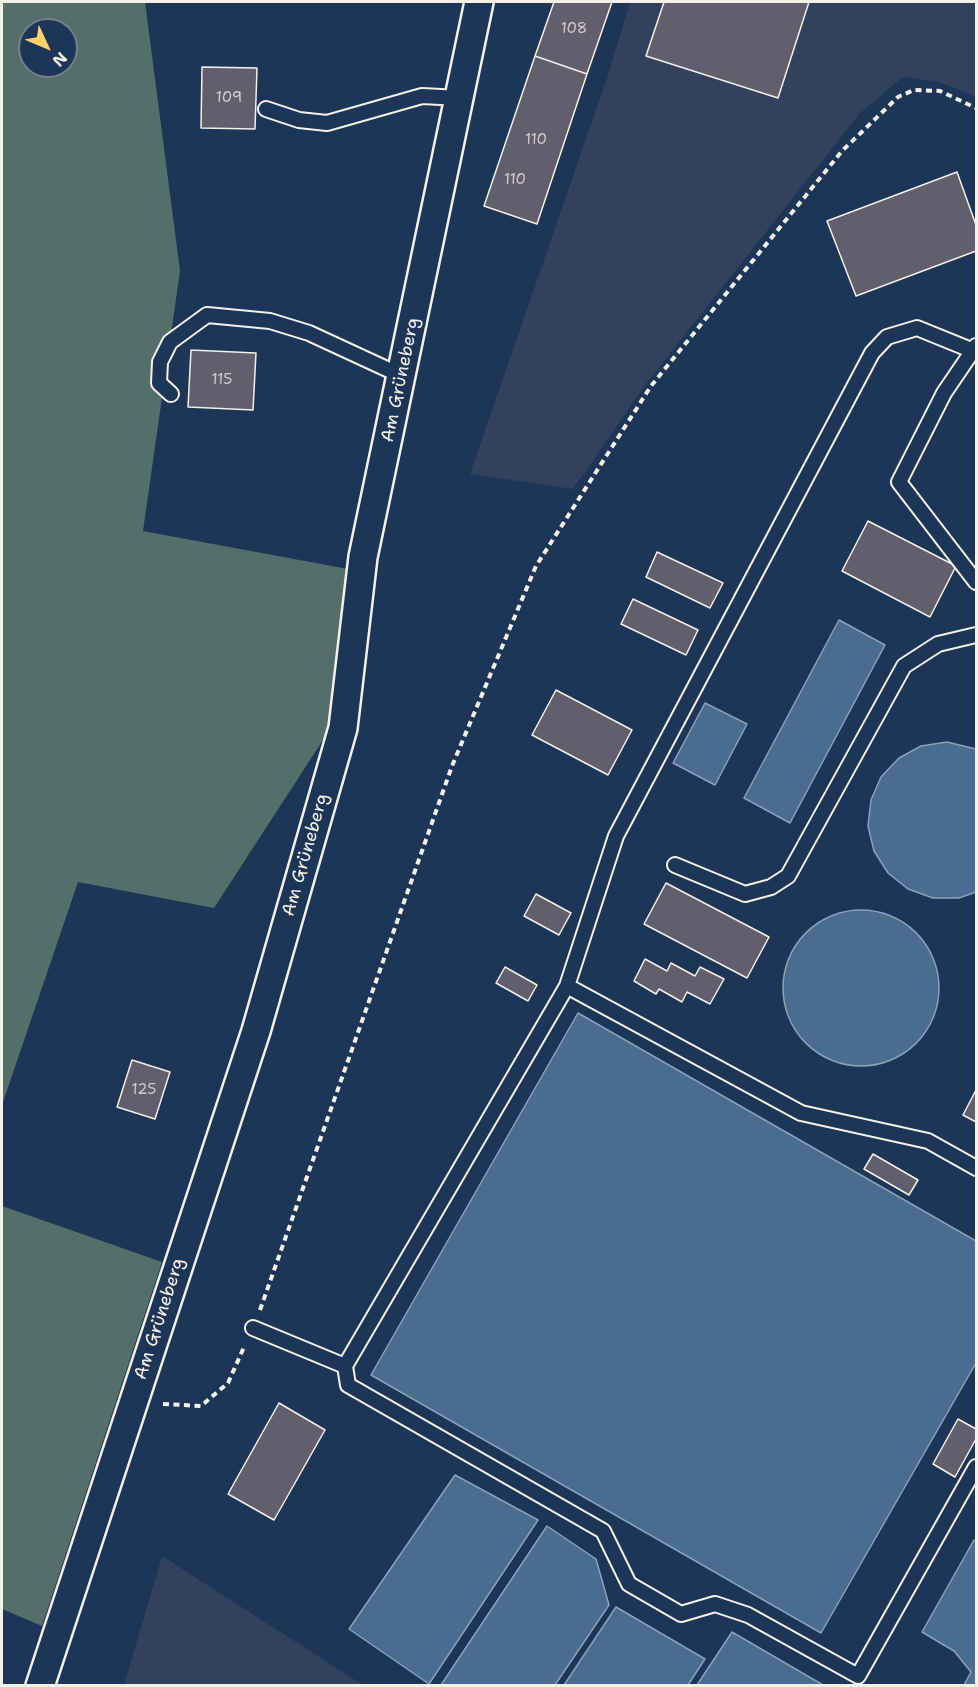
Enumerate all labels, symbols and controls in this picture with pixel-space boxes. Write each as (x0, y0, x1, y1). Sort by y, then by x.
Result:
north arrow (18, 18, 78, 78)
house number: 108 (561, 20, 587, 38)
text: N (48, 48, 72, 71)
house number: 109 (216, 89, 242, 107)
house number: 110 (525, 131, 547, 149)
house number: 110 (504, 171, 526, 189)
street label: Am Grüneberg (377, 316, 425, 444)
house number: 115 (212, 371, 232, 389)
street label: Am Grüneberg (278, 791, 334, 919)
house number: 125 (132, 1081, 156, 1099)
street label: Am Grüneberg (130, 1255, 190, 1383)

